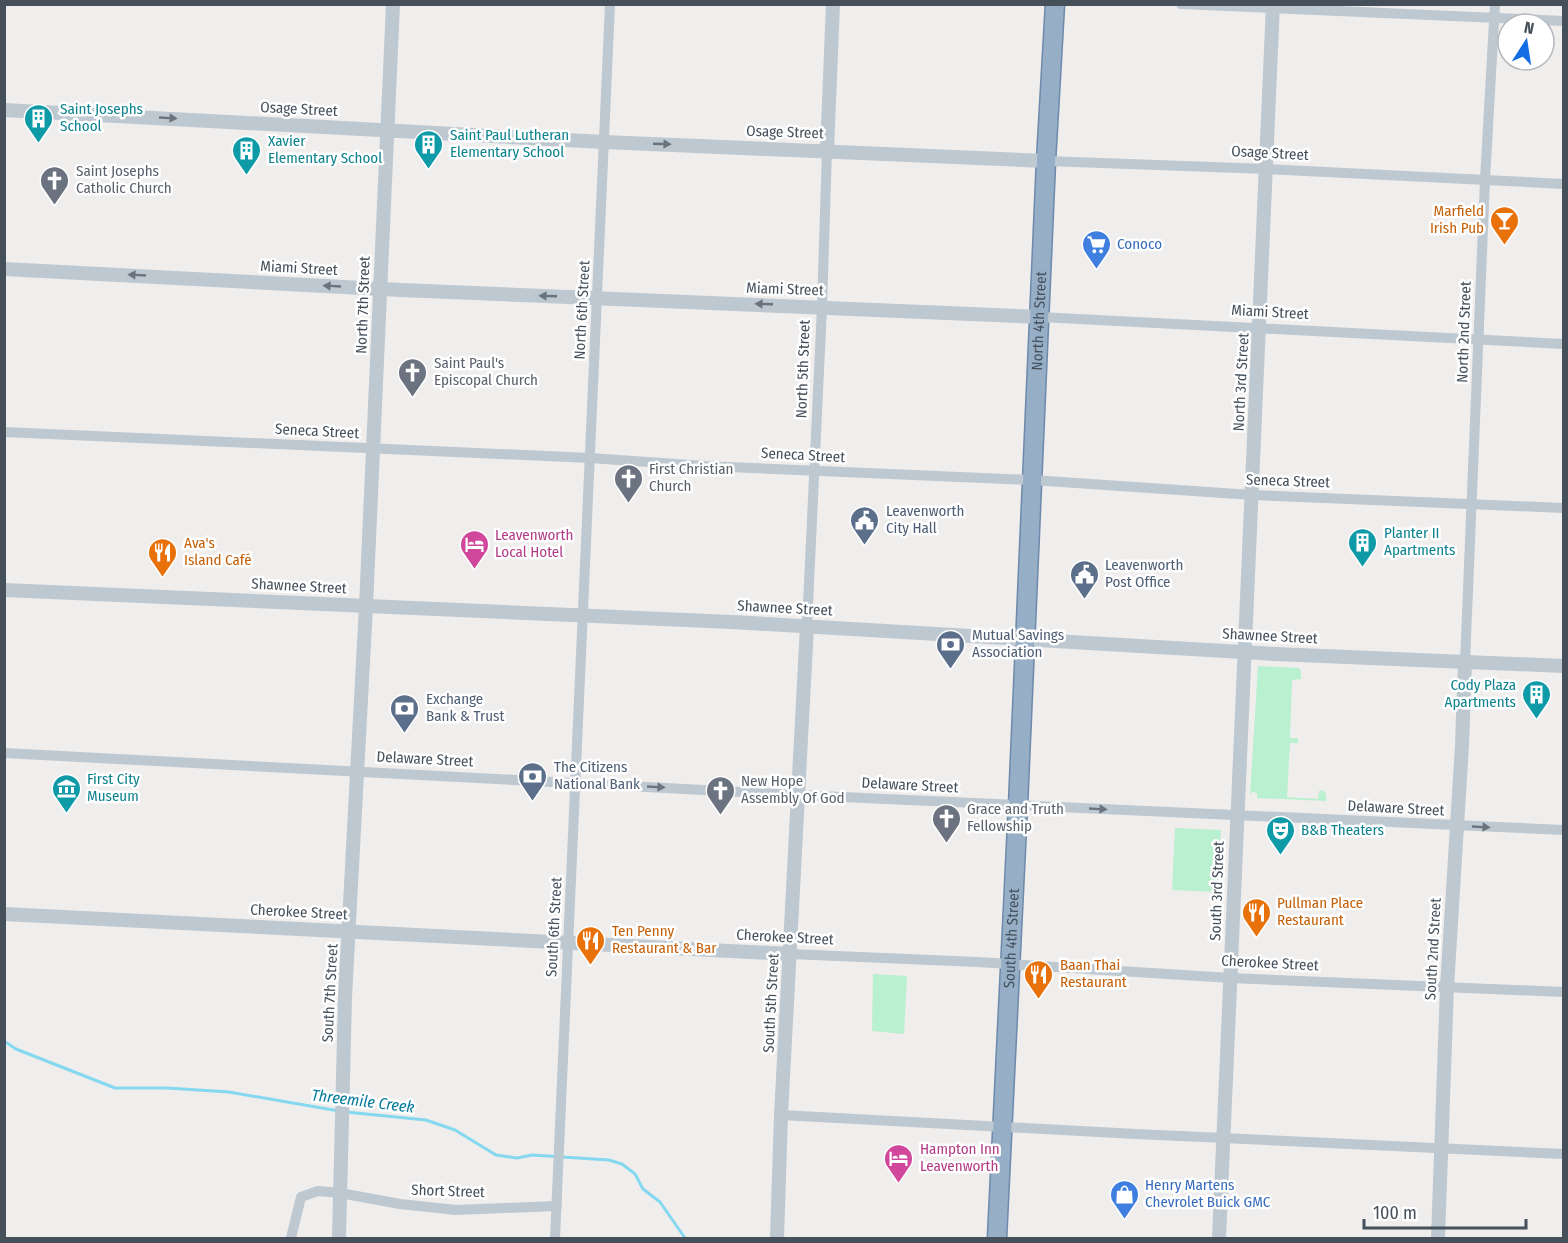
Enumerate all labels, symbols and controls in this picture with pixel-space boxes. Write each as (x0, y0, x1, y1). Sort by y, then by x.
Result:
north arrow (1496, 12, 1556, 72)
text: N (1522, 18, 1536, 38)
street label: Osage Street (260, 98, 338, 120)
place label: Saint Josephs School (60, 100, 143, 135)
building icon: Saint Josephs School (23, 102, 55, 144)
one-way arrow (158, 114, 177, 123)
street label: Osage Street (746, 122, 824, 142)
place label: Saint Paul Lutheran Elementary School (450, 126, 569, 161)
building icon: Saint Paul Lutheran Elementary School (413, 128, 445, 170)
place label: Xavier Elementary School (268, 132, 382, 167)
building icon: Xavier Elementary School (231, 134, 263, 176)
one-way arrow (653, 139, 672, 148)
street label: Osage Street (1231, 142, 1309, 164)
place label: Saint Josephs Catholic Church (76, 162, 172, 197)
church icon: Saint Josephs Catholic Church (39, 164, 71, 206)
place label: Marfield Irish Pub (1430, 202, 1484, 237)
bar icon: Marfield Irish Pub (1489, 204, 1521, 246)
supermarket icon: Conoco (1080, 228, 1112, 270)
place label: Conoco (1117, 235, 1162, 253)
street label: North 7th Street (352, 256, 374, 354)
street label: Miami Street (260, 257, 338, 279)
street label: North 6th Street (570, 260, 594, 360)
one-way arrow (128, 271, 147, 280)
street label: North 4th Street (1028, 271, 1050, 371)
street label: Miami Street (746, 279, 824, 299)
street label: North 2nd Street (1453, 281, 1475, 383)
one-way arrow (323, 282, 342, 291)
one-way arrow (538, 291, 557, 300)
one-way arrow (754, 300, 773, 309)
street label: Miami Street (1231, 301, 1309, 323)
street label: North 5th Street (792, 319, 814, 419)
street label: North 3rd Street (1229, 332, 1253, 432)
place label: Saint Paul's Episcopal Church (434, 354, 538, 389)
church icon: Saint Paul's Episcopal Church (397, 356, 429, 398)
street label: Seneca Street (274, 420, 360, 442)
street label: Seneca Street (760, 444, 846, 466)
place label: First Christian Church (649, 460, 733, 495)
church icon: First Christian Church (612, 462, 644, 504)
street label: Seneca Street (1246, 471, 1330, 491)
place label: Leavenworth City Hall (886, 502, 964, 537)
public building icon: Leavenworth City Hall (849, 504, 881, 546)
place label: Planter II Apartments (1384, 524, 1455, 559)
place label: Leavenworth Local Hotel (495, 526, 573, 561)
building icon: Planter II Apartments (1347, 526, 1379, 568)
hotel icon: Leavenworth Local Hotel (458, 528, 490, 570)
place label: Ava's Island Café (184, 534, 252, 569)
restaurant icon: Ava's Island Café (147, 536, 179, 578)
place label: Leavenworth Post Office (1105, 556, 1183, 591)
public building icon: Leavenworth Post Office (1068, 558, 1100, 600)
street label: Shawnee Street (251, 575, 347, 597)
street label: Shawnee Street (737, 597, 833, 619)
street label: Shawnee Street (1222, 625, 1318, 647)
place label: Mutual Savings Association (972, 626, 1064, 661)
bank icon: Mutual Savings Association (935, 628, 967, 670)
place label: Cody Plaza Apartments (1445, 676, 1516, 711)
building icon: Cody Plaza Apartments (1521, 678, 1553, 720)
place label: Exchange Bank & Trust (426, 690, 504, 725)
bank icon: Exchange Bank & Trust (389, 692, 421, 734)
street label: Delaware Street (376, 747, 474, 771)
place label: The Citizens National Bank (554, 758, 640, 793)
bank icon: The Citizens National Bank (517, 760, 549, 802)
place label: First City Museum (87, 770, 140, 805)
museum icon: First City Museum (50, 772, 82, 814)
place label: New Hope Assembly Of God (741, 772, 845, 807)
street label: Delaware Street (861, 773, 959, 797)
church icon: New Hope Assembly Of God (704, 774, 736, 816)
one-way arrow (646, 782, 665, 791)
street label: Delaware Street (1347, 796, 1445, 820)
place label: Grace and Truth Fellowship (967, 800, 1064, 835)
church icon: Grace and Truth Fellowship (930, 802, 962, 844)
one-way arrow (1088, 804, 1107, 813)
theatre icon: B&B Theaters (1264, 814, 1296, 856)
place label: B&B Theaters (1301, 821, 1384, 839)
one-way arrow (1472, 822, 1491, 831)
street label: South 3rd Street (1206, 841, 1228, 941)
street label: South 6th Street (542, 876, 566, 977)
street label: South 4th Street (1000, 888, 1023, 989)
place label: Pullman Place Restaurant (1277, 894, 1363, 929)
restaurant icon: Pullman Place Restaurant (1240, 896, 1272, 938)
street label: South 2nd Street (1421, 897, 1445, 1001)
street label: Cherokee Street (250, 900, 348, 924)
place label: Ten Penny Restaurant & Bar (612, 922, 717, 957)
restaurant icon: Ten Penny Restaurant & Bar (575, 924, 607, 966)
street label: Cherokee Street (736, 925, 834, 949)
street label: South 7th Street (318, 943, 342, 1043)
street label: Cherokee Street (1221, 951, 1319, 975)
street label: South 5th Street (759, 953, 783, 1053)
place label: Baan Thai Restaurant (1060, 956, 1127, 991)
restaurant icon: Baan Thai Restaurant (1023, 958, 1055, 1000)
water label: Threemile Creek (310, 1085, 416, 1117)
place label: Hampton Inn Leavenworth (920, 1140, 1000, 1175)
hotel icon: Hampton Inn Leavenworth (883, 1142, 915, 1184)
place label: Henry Martens Chevrolet Buick GMC (1145, 1176, 1271, 1211)
shop icon: Henry Martens Chevrolet Buick GMC (1108, 1178, 1140, 1220)
street label: Short Street (411, 1181, 485, 1201)
scale bar (1364, 1192, 1526, 1230)
text: 100 m (1373, 1202, 1417, 1224)

